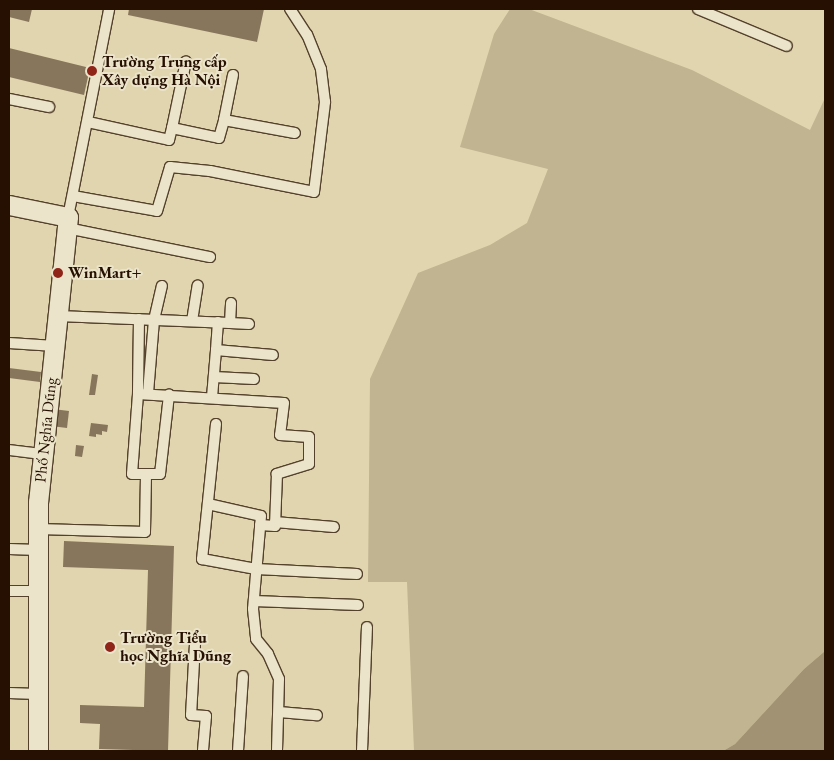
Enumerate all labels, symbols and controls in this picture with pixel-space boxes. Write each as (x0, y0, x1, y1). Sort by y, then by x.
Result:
place label: Trường Trung cấp Xây dựng Hà Nội (102, 52, 227, 90)
marker: Trường Trung cấp Xây dựng Hà Nội (86, 65, 98, 77)
place label: WinMart+ (68, 263, 141, 283)
marker: WinMart+ (52, 267, 64, 279)
street label: Phố Nghĩa Dũng (31, 377, 61, 483)
place label: Trường Tiểu học Nghĩa Dũng (120, 628, 231, 666)
marker: Trường Tiểu học Nghĩa Dũng (104, 641, 116, 653)

